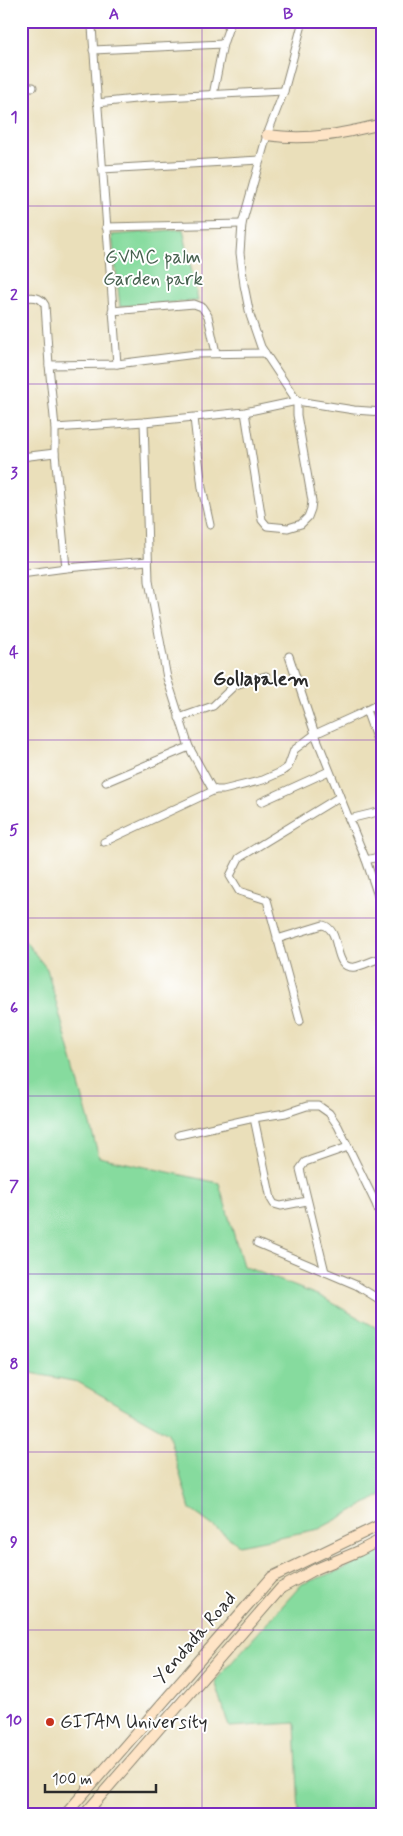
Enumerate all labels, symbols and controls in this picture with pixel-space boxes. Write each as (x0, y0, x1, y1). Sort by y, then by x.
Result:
text: A (109, 4, 119, 25)
text: B (283, 4, 293, 25)
text: 1 (10, 107, 18, 128)
park label: GVMC palm Garden park (103, 245, 203, 292)
text: 2 (10, 285, 18, 306)
text: 3 (10, 463, 18, 484)
text: 4 (9, 642, 19, 663)
district label: Gollapalem (213, 666, 309, 693)
text: 5 (9, 820, 19, 841)
text: 6 (10, 998, 18, 1019)
text: 7 (9, 1176, 19, 1197)
text: 8 (9, 1354, 19, 1375)
text: 9 (10, 1532, 18, 1553)
street label: Yendada Road (148, 1587, 242, 1689)
text: 10 (6, 1710, 22, 1731)
place label: GITAM University (60, 1710, 208, 1735)
marker: GITAM University (44, 1716, 56, 1728)
scale bar (45, 1761, 156, 1793)
text: 100 m (52, 1770, 92, 1790)

